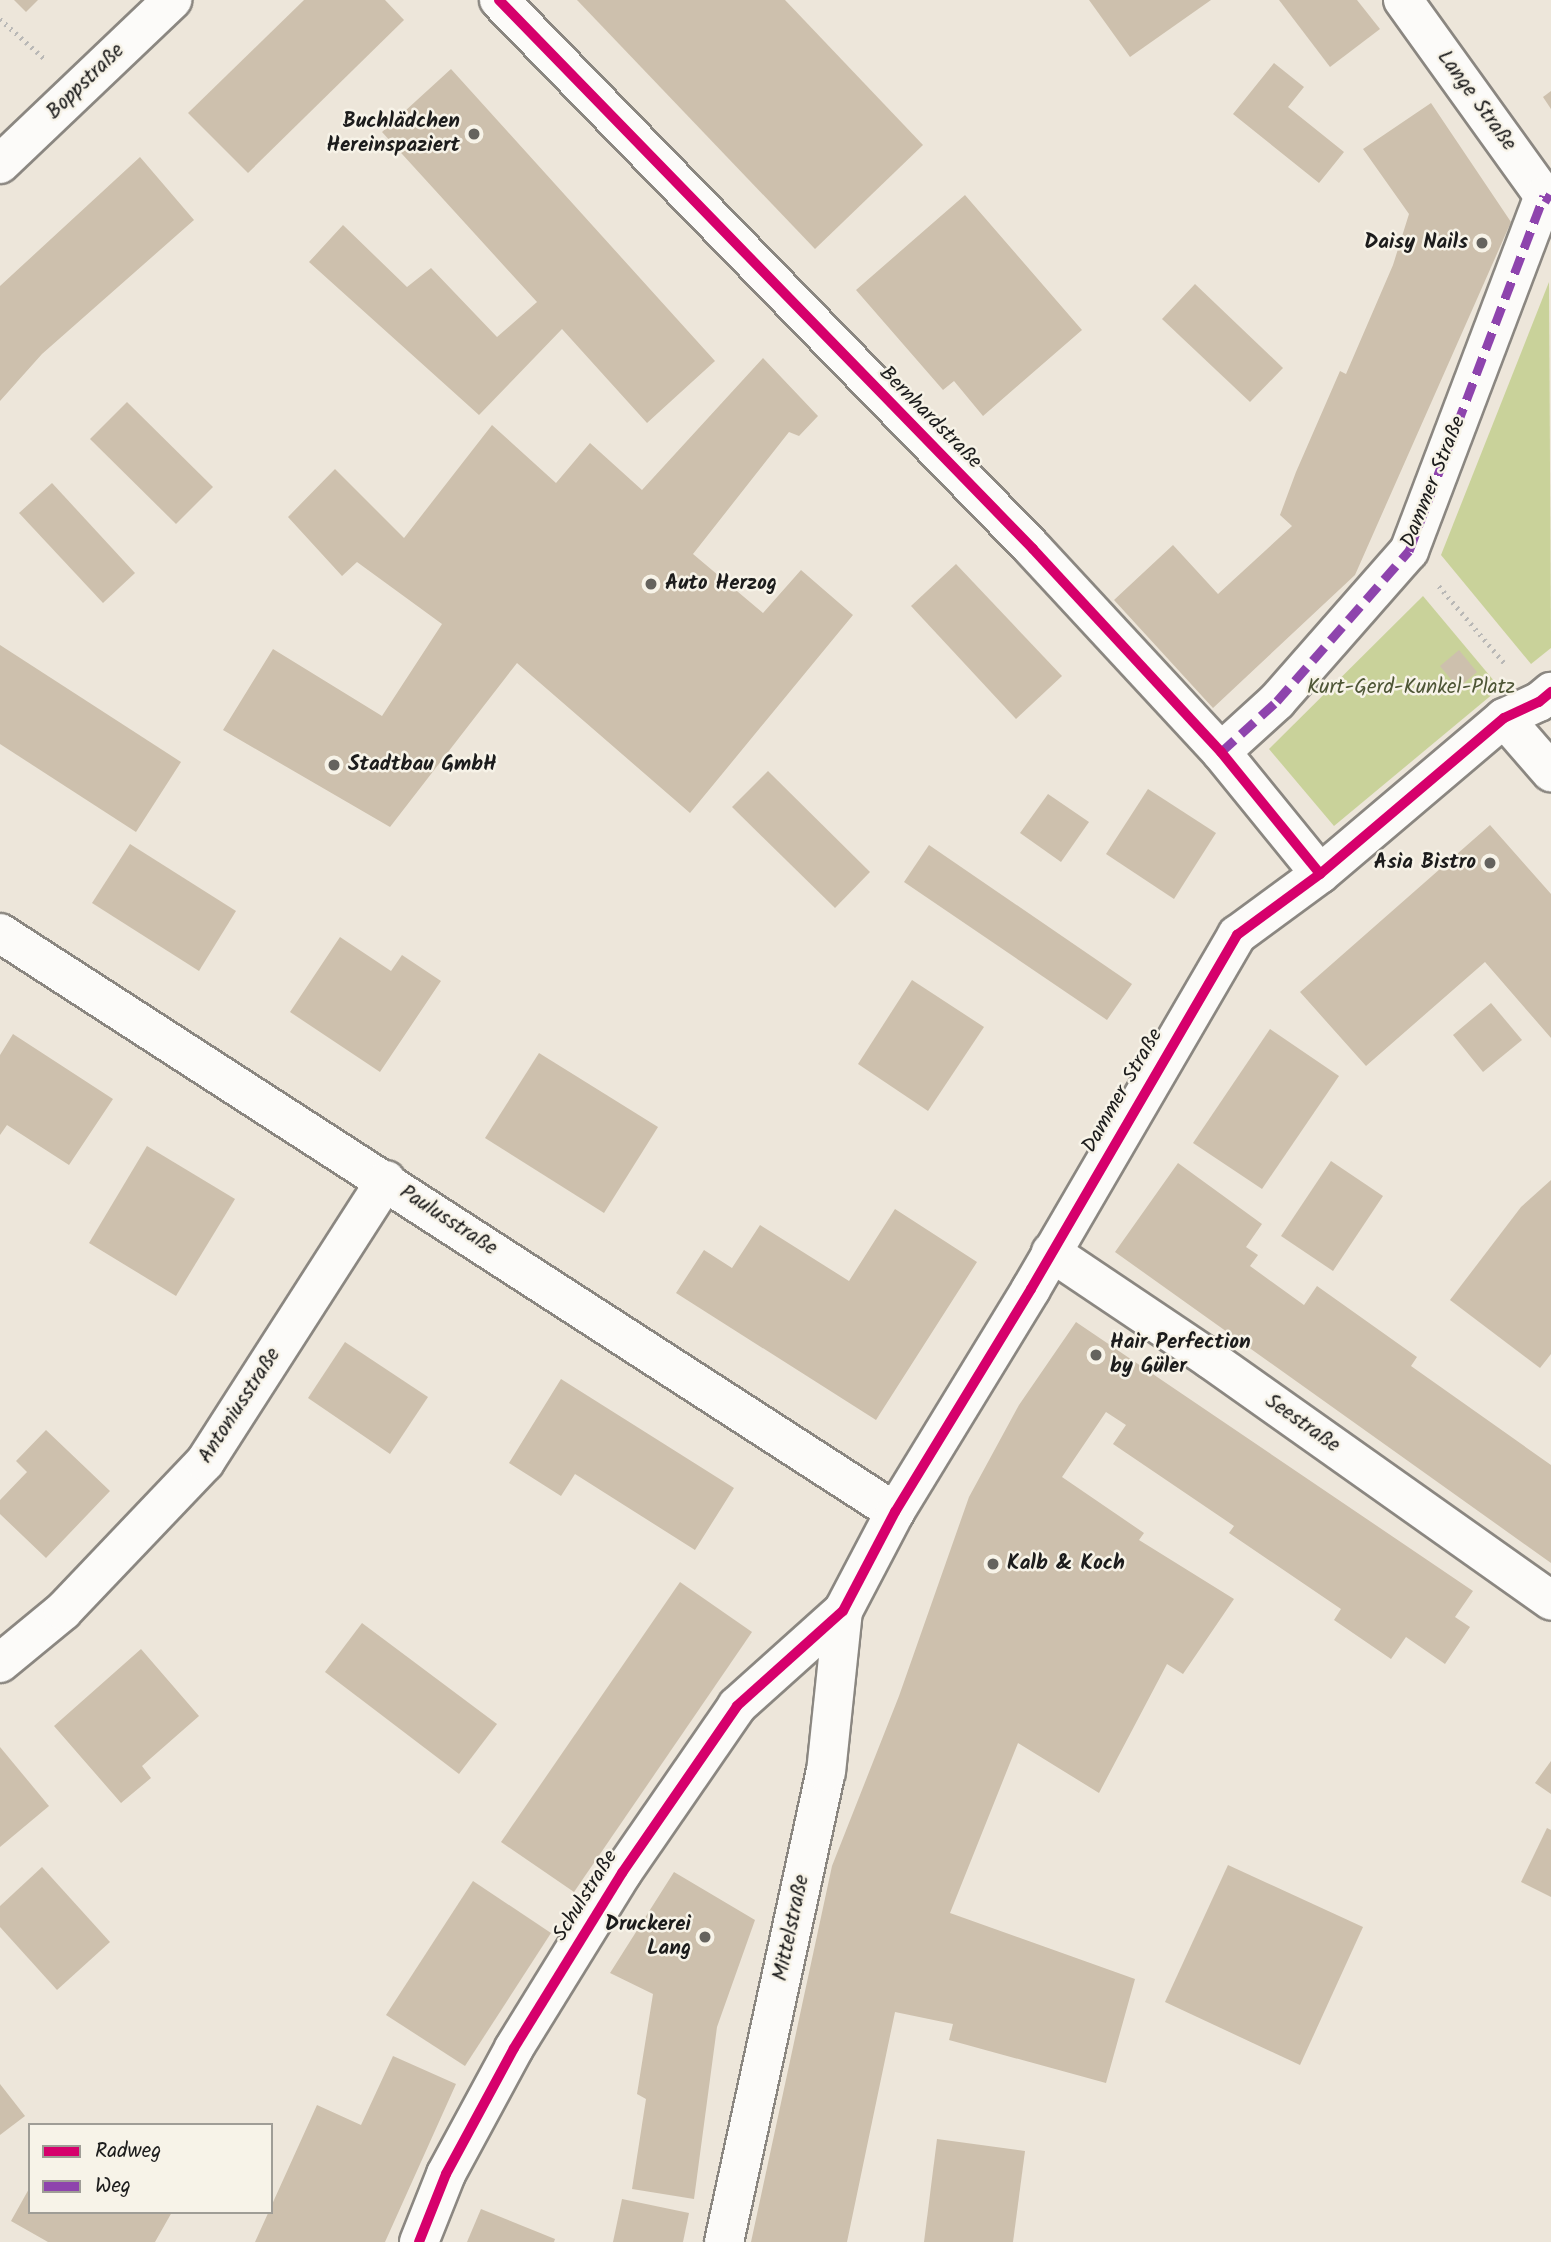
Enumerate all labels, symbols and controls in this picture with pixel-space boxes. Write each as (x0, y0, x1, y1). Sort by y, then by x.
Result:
street label: Boppstraße (42, 39, 130, 125)
street label: Lange Straße (1431, 46, 1521, 156)
place label: Buchlädchen Hereinspaziert (326, 109, 460, 159)
marker: Buchlädchen Hereinspaziert (466, 126, 482, 142)
place label: Daisy Nails (1364, 230, 1468, 256)
marker: Daisy Nails (1474, 235, 1490, 251)
street label: Bernhardstraße (873, 361, 987, 475)
street label: Dammer Straße (1396, 413, 1472, 551)
place label: Auto Herzog (665, 571, 777, 597)
marker: Auto Herzog (643, 576, 659, 592)
park label: Kurt-Gerd-Kunkel-Platz (1307, 675, 1515, 701)
place label: Stadtbau GmbH (348, 752, 497, 778)
marker: Stadtbau GmbH (326, 757, 342, 773)
place label: Asia Bistro (1374, 850, 1476, 876)
marker: Asia Bistro (1482, 855, 1498, 871)
street label: Dammer Straße (1077, 1024, 1169, 1158)
street label: Paulusstraße (395, 1180, 501, 1262)
place label: Hair Perfection by Güler (1110, 1330, 1251, 1380)
street label: Antoniusstraße (193, 1344, 287, 1468)
marker: Hair Perfection by Güler (1088, 1347, 1104, 1363)
street label: Seestraße (1260, 1389, 1344, 1459)
place label: Kalb & Koch (1007, 1551, 1125, 1577)
marker: Kalb & Koch (985, 1556, 1001, 1572)
street label: Schulstraße (548, 1846, 624, 1946)
street label: Mittelstraße (768, 1873, 816, 1983)
place label: Druckerei Lang (605, 1912, 691, 1962)
marker: Druckerei Lang (697, 1929, 713, 1945)
legend (28, 2123, 273, 2214)
text: Radweg (95, 2135, 161, 2168)
text: Weg (95, 2170, 131, 2203)

